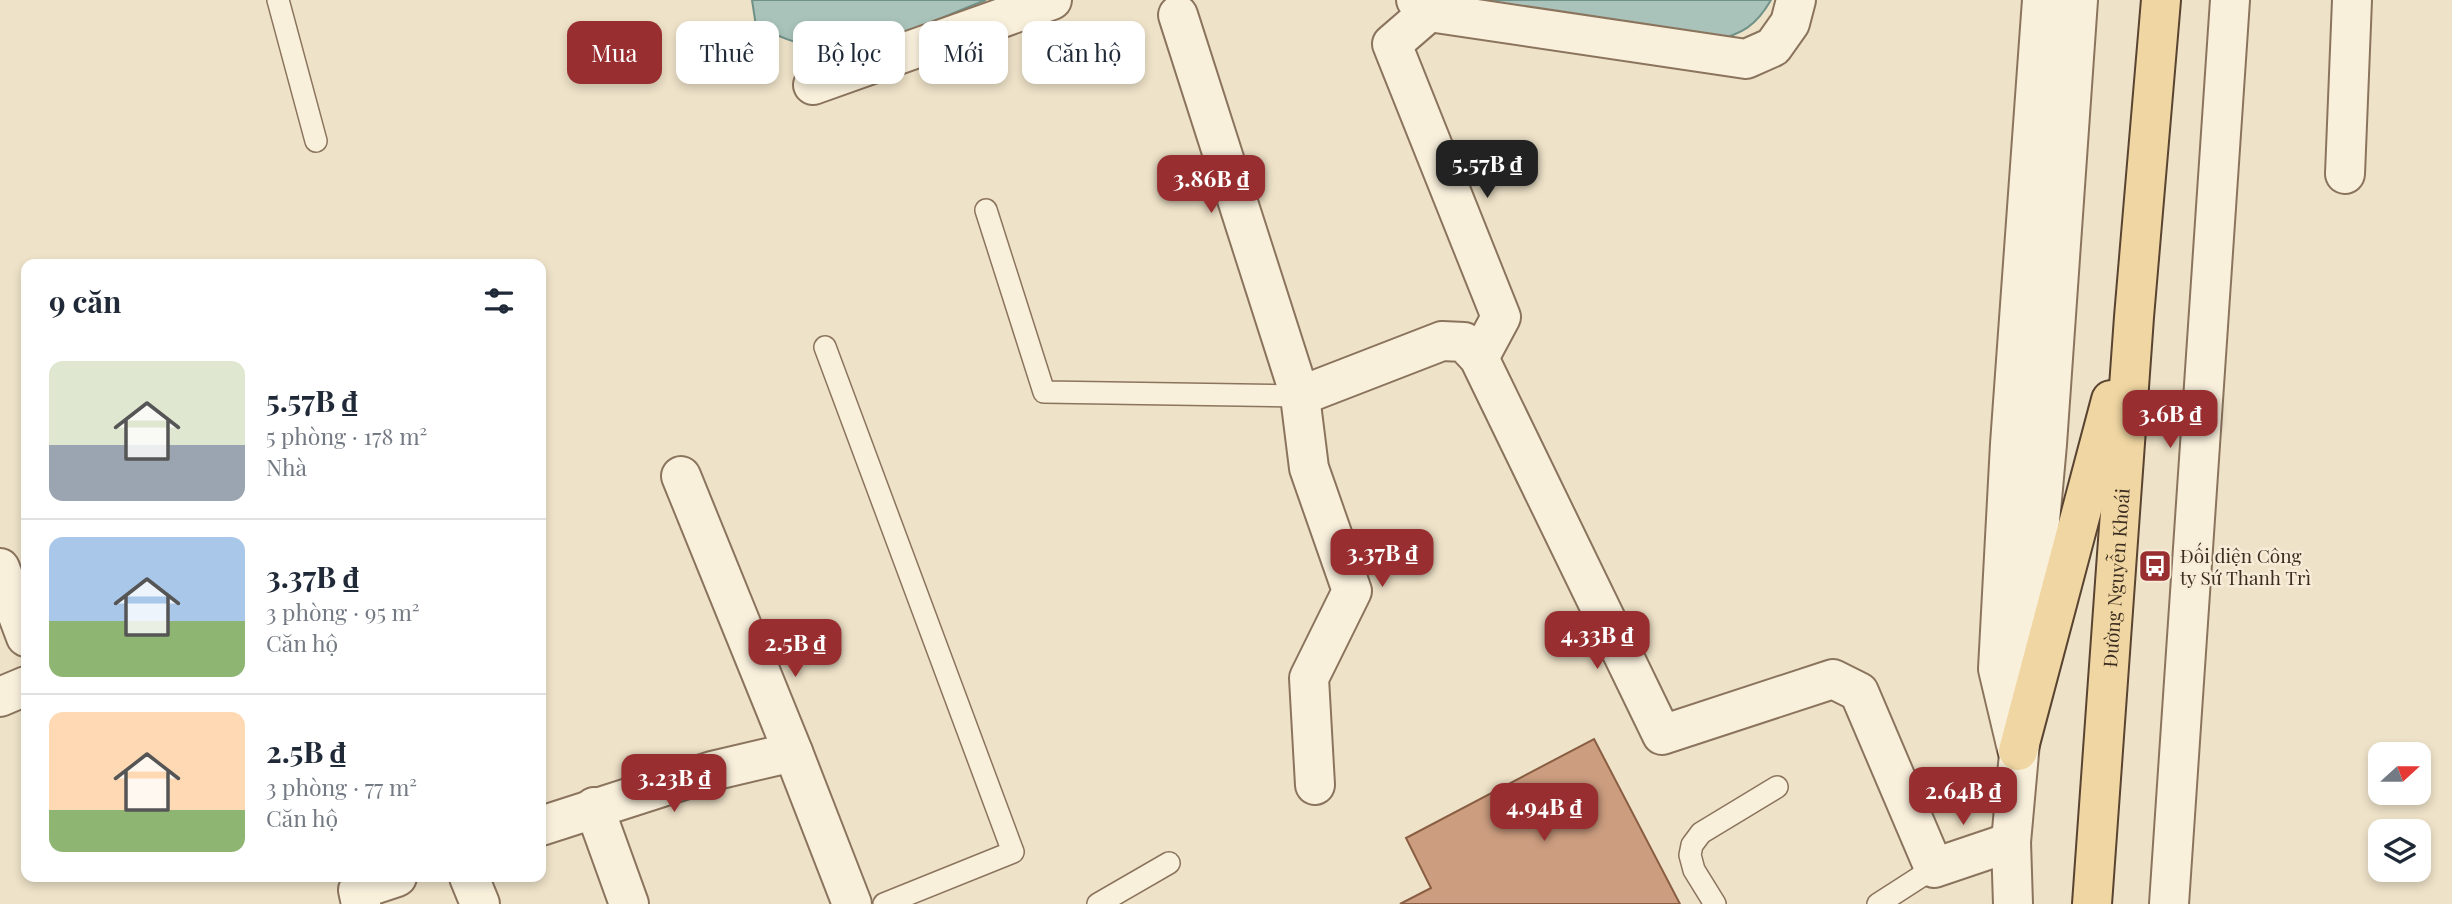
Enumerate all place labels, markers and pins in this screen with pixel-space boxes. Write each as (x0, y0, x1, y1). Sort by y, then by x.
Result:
pin: 5.57B ₫ (1422, 140, 1552, 200)
pin: 3.86B ₫ (1146, 156, 1276, 215)
pin: 3.6B ₫ (2113, 391, 2227, 450)
pin: 3.37B ₫ (1317, 530, 1447, 589)
place label: Đối diện Công ty Sứ Thanh Trì (2180, 542, 2311, 590)
bus stop icon: Đối diện Công ty Sứ Thanh Trì (2136, 547, 2174, 585)
pin: 4.33B ₫ (1532, 612, 1662, 671)
pin: 2.5B ₫ (738, 620, 852, 679)
pin: 3.23B ₫ (609, 754, 739, 814)
pin: 2.64B ₫ (1898, 768, 2028, 827)
pin: 4.94B ₫ (1479, 784, 1609, 843)

